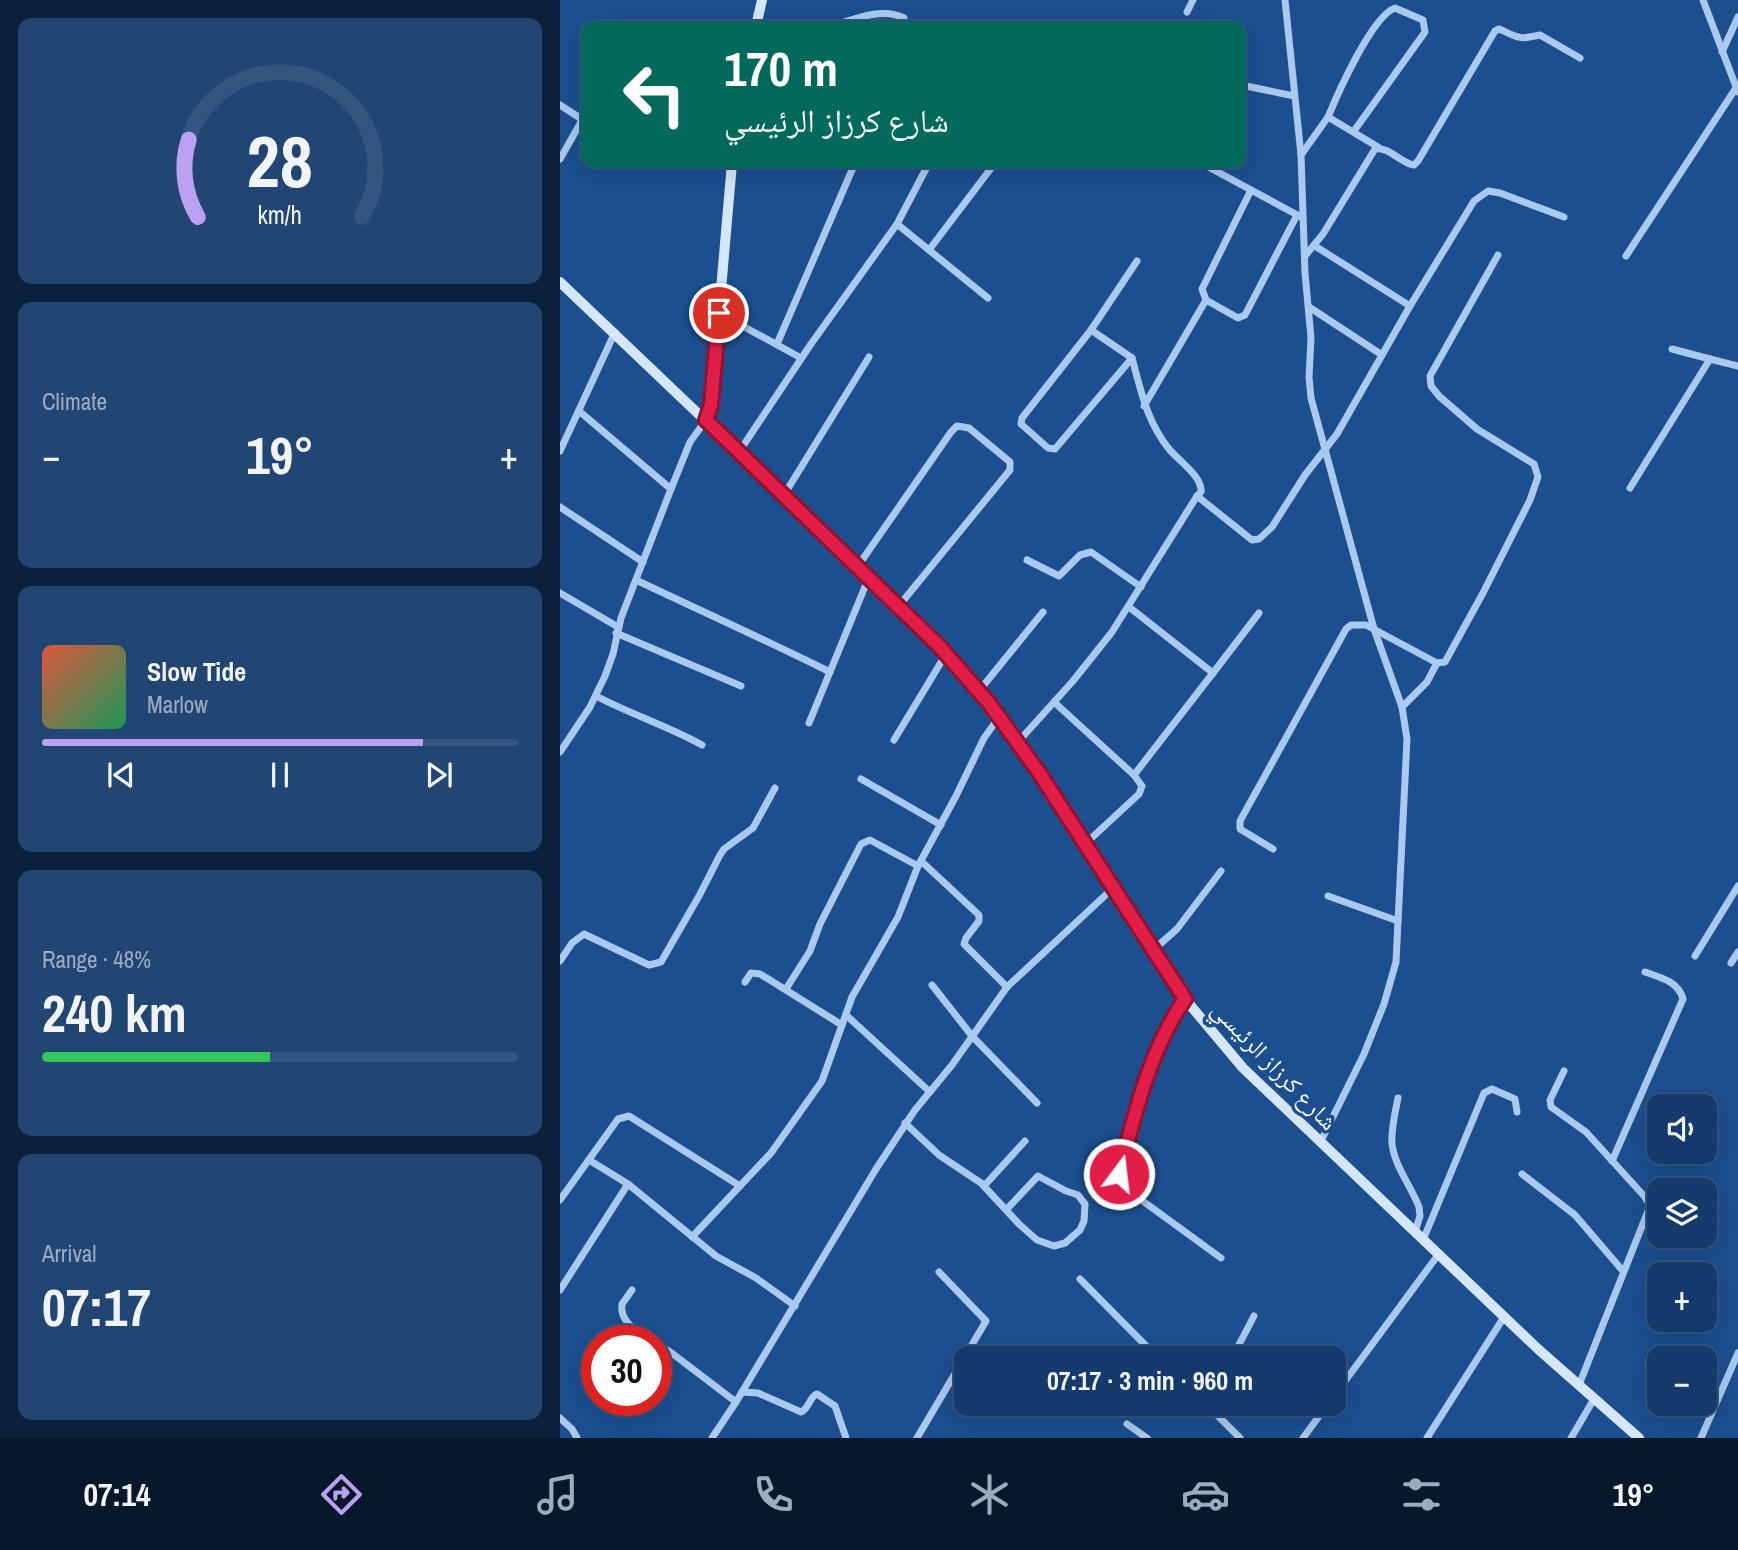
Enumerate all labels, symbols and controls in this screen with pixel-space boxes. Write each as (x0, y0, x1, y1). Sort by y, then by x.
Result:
text: 170 m (724, 35, 838, 101)
icon: left (609, 49, 700, 140)
text: شارع كرزاز الرئيسي (724, 99, 949, 142)
text: 28 (247, 112, 313, 210)
text: km/h (258, 198, 302, 232)
pin (689, 283, 749, 343)
icon: arrive (700, 294, 738, 332)
text: Climate (42, 386, 107, 417)
text: 19° (246, 420, 314, 490)
text: − (42, 430, 60, 481)
text: + (500, 430, 518, 481)
text: Slow Tide (147, 654, 246, 689)
text: Marlow (147, 689, 208, 720)
icon: previous (102, 756, 140, 794)
icon: pause (261, 756, 299, 794)
icon: next (420, 756, 458, 794)
text: Range · 48% (42, 944, 151, 975)
text: 240 km (42, 978, 187, 1048)
street label: شارع كرزاز الرئيسي (1202, 993, 1345, 1140)
map controls (1647, 1094, 1717, 1416)
button: sound (1647, 1094, 1717, 1164)
position arrow (1082, 1137, 1156, 1211)
button: layers (1647, 1178, 1717, 1248)
text: Arrival (42, 1238, 97, 1269)
button: + (1647, 1262, 1717, 1332)
text: 07:17 (42, 1272, 151, 1342)
speed limit sign: 30 (581, 1325, 672, 1416)
button: − (1647, 1346, 1717, 1416)
text: 07:17 · 3 min · 960 m (1047, 1363, 1253, 1398)
icon: directions (317, 1470, 366, 1519)
icon: music (533, 1470, 582, 1519)
icon: phone (749, 1470, 798, 1519)
icon: climate (965, 1470, 1014, 1519)
icon: car (1181, 1470, 1230, 1519)
icon: filters (1397, 1470, 1446, 1519)
text: 07:14 (83, 1473, 151, 1516)
text: 19° (1613, 1473, 1655, 1516)

